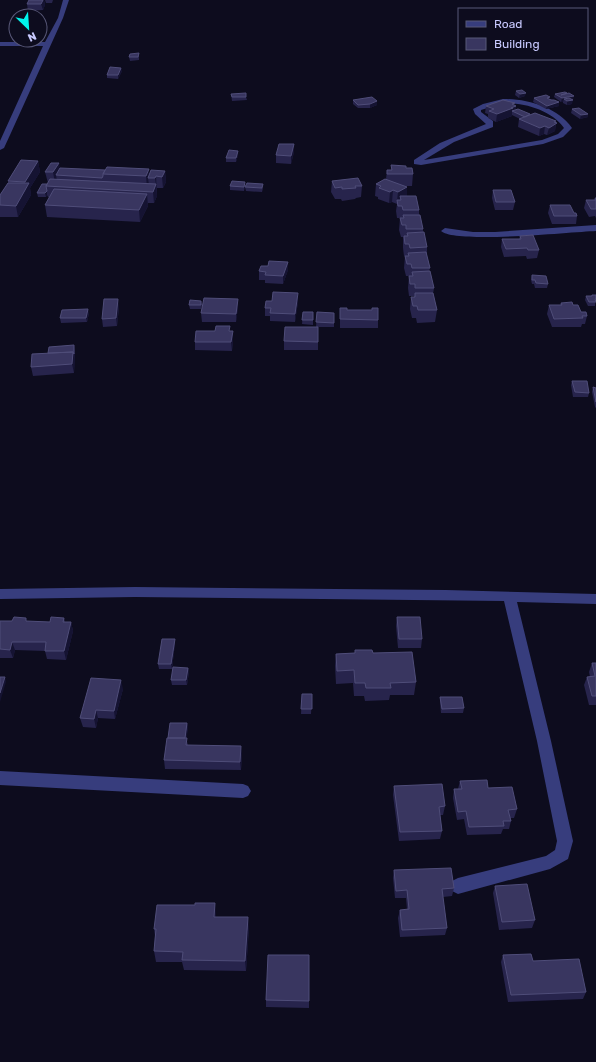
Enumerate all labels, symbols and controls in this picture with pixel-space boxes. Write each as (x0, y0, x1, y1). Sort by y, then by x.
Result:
north arrow (8, 8, 48, 48)
legend (458, 8, 588, 60)
text: Road (494, 17, 522, 31)
text: N (26, 29, 38, 44)
text: Building (494, 37, 540, 51)

